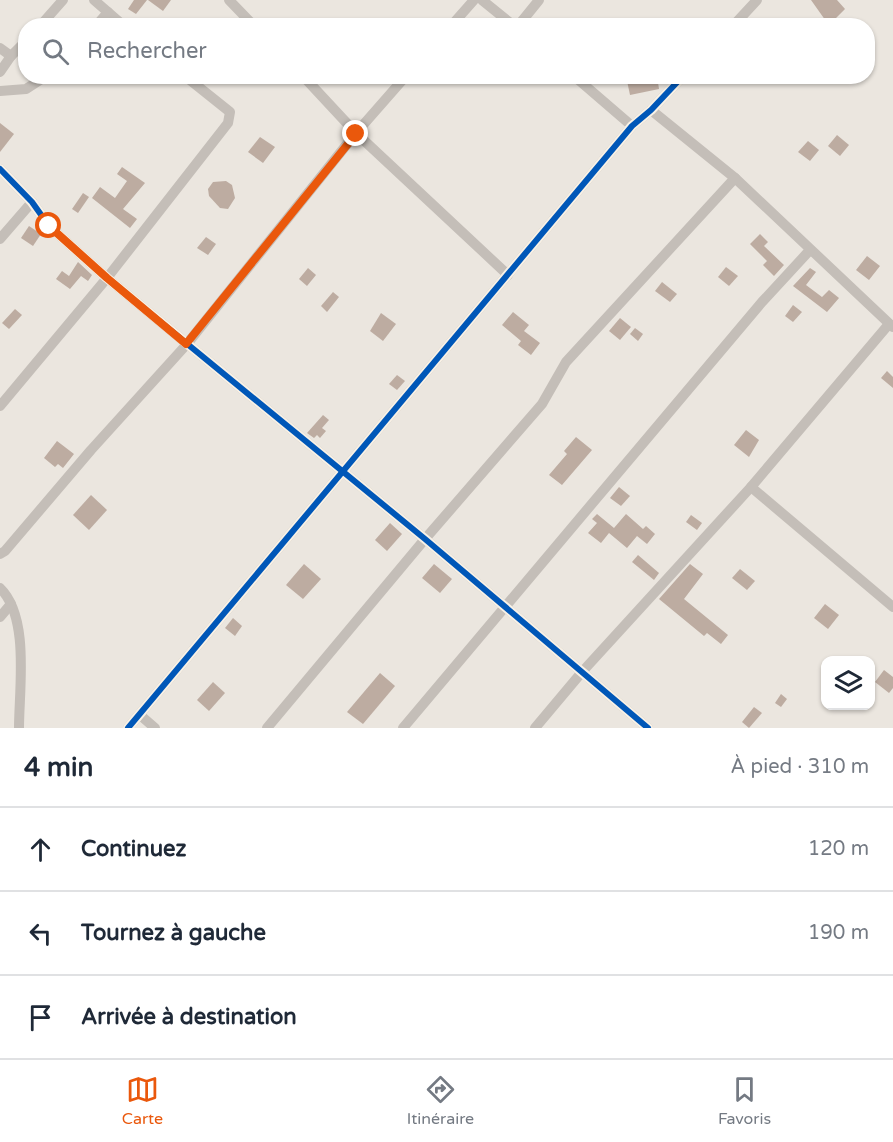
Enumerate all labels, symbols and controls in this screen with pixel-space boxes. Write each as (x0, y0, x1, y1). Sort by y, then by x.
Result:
search box (18, 18, 875, 84)
icon: search (39, 35, 72, 68)
text: Rechercher (87, 38, 207, 64)
route end (342, 120, 368, 146)
route start (35, 212, 61, 238)
map controls (821, 656, 875, 710)
button: layers (821, 656, 875, 710)
text: 4 min (24, 752, 93, 783)
text: À pied · 310 m (731, 755, 869, 779)
icon: ahead (24, 833, 57, 866)
text: Continuez (81, 836, 186, 862)
text: 120 m (808, 837, 869, 861)
icon: left (24, 917, 57, 950)
text: Tournez à gauche (81, 920, 266, 946)
text: 190 m (808, 921, 869, 945)
icon: arrive (24, 1001, 57, 1034)
text: Arrivée à destination (81, 1004, 297, 1030)
tab: Carte (122, 1073, 163, 1129)
tab: Itinéraire (407, 1073, 474, 1129)
tab: Favoris (718, 1073, 771, 1129)

